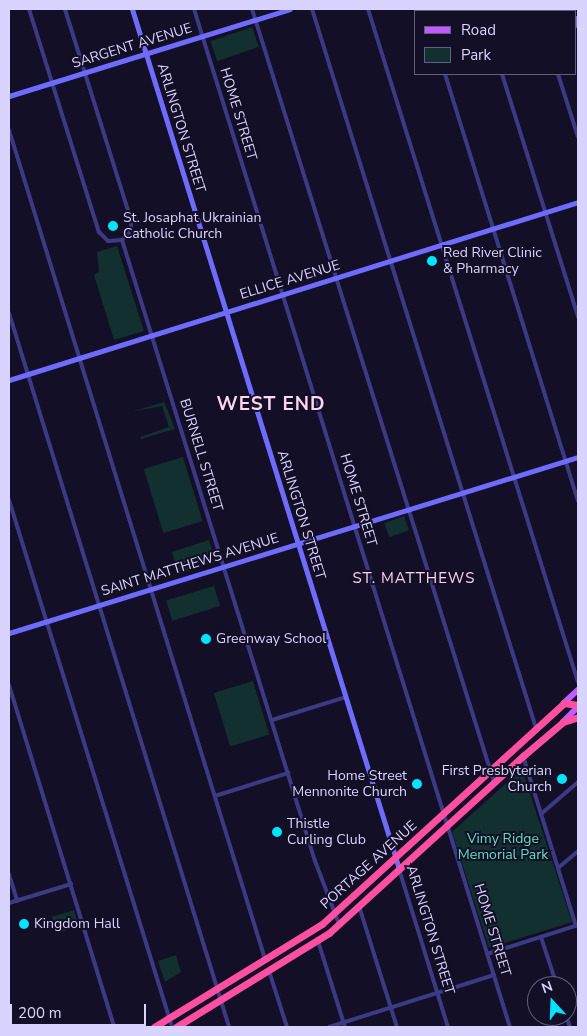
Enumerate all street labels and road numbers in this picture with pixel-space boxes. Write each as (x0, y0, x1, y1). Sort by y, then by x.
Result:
street label: SARGENT AVENUE (70, 20, 194, 72)
street label: ARLINGTON STREET (153, 61, 209, 195)
street label: HOME STREET (216, 66, 260, 162)
street label: ELLICE AVENUE (238, 257, 342, 303)
street label: BURNELL STREET (176, 397, 226, 513)
street label: ARLINGTON STREET (273, 448, 329, 582)
street label: HOME STREET (336, 452, 380, 548)
street label: SAINT MATTHEWS AVENUE (99, 530, 281, 600)
street label: PORTAGE AVENUE (317, 817, 421, 913)
street label: ARLINGTON STREET (402, 863, 458, 997)
street label: HOME STREET (470, 882, 514, 978)

